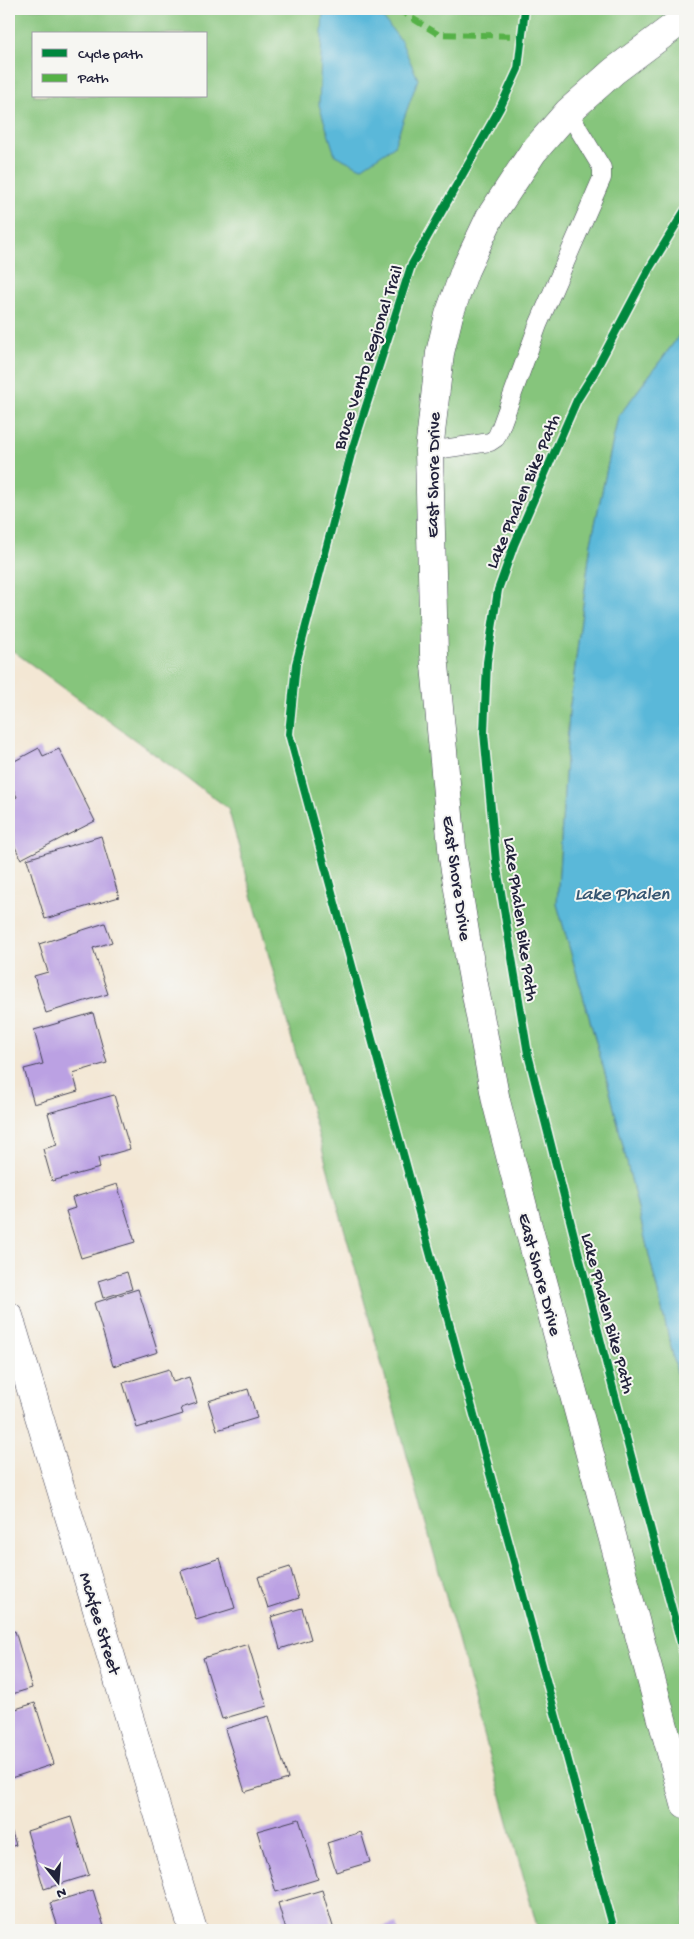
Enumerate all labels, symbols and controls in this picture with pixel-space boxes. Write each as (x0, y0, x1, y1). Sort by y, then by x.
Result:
legend (32, 32, 208, 98)
text: Cycle path (78, 46, 143, 64)
text: Path (77, 70, 109, 88)
street label: Bruce Vento Regional Trail (329, 263, 409, 454)
street label: East Shore Drive (423, 411, 446, 538)
street label: Lake Phalen Bike Path (482, 411, 566, 572)
street label: East Shore Drive (436, 815, 475, 943)
street label: Lake Phalen Bike Path (498, 836, 541, 1003)
water label: Lake Phalen (575, 884, 670, 907)
street label: East Shore Drive (512, 1211, 565, 1339)
street label: Lake Phalen Bike Path (575, 1231, 638, 1397)
street label: McAfee Street (73, 1570, 125, 1679)
north arrow (32, 1856, 82, 1906)
text: N (54, 1883, 68, 1902)

